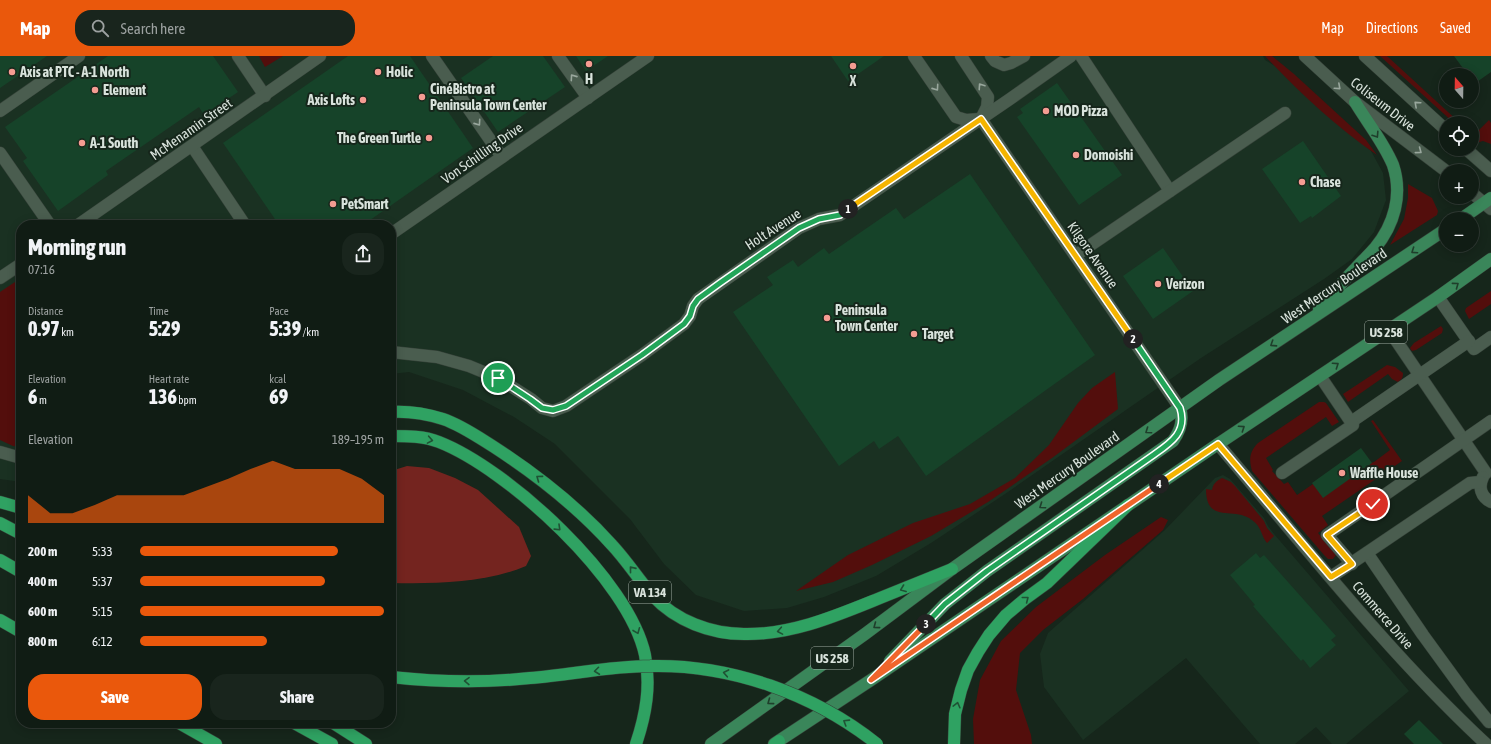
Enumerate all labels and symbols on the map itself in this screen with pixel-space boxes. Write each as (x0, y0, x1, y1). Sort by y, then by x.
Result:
marker: H (584, 59, 594, 69)
marker: X (848, 61, 858, 71)
place label: Axis at PTC - A-1 North (19, 64, 129, 80)
place label: Holic (386, 64, 414, 80)
marker: Axis at PTC - A-1 North (7, 67, 17, 77)
marker: Holic (373, 67, 383, 77)
north arrow (1439, 68, 1479, 108)
place label: H (585, 71, 593, 87)
place label: X (849, 73, 857, 89)
one-way arrow (570, 74, 578, 81)
street label: Coliseum Drive (1348, 74, 1418, 134)
place label: CinéBistro at Peninsula Town Center (430, 81, 547, 113)
place label: Element (103, 82, 146, 98)
one-way arrow (1333, 82, 1341, 90)
one-way arrow (978, 83, 986, 90)
one-way arrow (931, 84, 939, 91)
marker: Element (90, 85, 100, 95)
place label: Axis Lofts (307, 92, 355, 108)
marker: CinéBistro at Peninsula Town Center (417, 92, 427, 102)
street label: McMenamin Street (147, 95, 235, 163)
marker: Axis Lofts (358, 95, 368, 105)
one-way arrow (1415, 102, 1422, 109)
place label: MOD Pizza (1054, 103, 1108, 119)
marker: MOD Pizza (1041, 106, 1051, 116)
one-way arrow (473, 118, 480, 125)
street label: Von Schilling Drive (438, 119, 526, 187)
place label: The Green Turtle (337, 130, 421, 146)
one-way arrow (1371, 131, 1378, 138)
marker: The Green Turtle (424, 133, 434, 143)
place label: A-1 South (89, 135, 138, 151)
marker: A-1 South (77, 138, 87, 148)
one-way arrow (1415, 146, 1422, 153)
place label: Domoishi (1084, 147, 1133, 163)
marker: Domoishi (1071, 150, 1081, 160)
place label: Chase (1310, 174, 1341, 190)
marker: Chase (1297, 177, 1307, 187)
place label: PetSmart (341, 196, 389, 212)
marker: PetSmart (328, 199, 338, 209)
pin: 1 (838, 199, 858, 219)
street label: Holt Avenue (742, 205, 804, 253)
street label: Kilgore Avenue (1064, 219, 1122, 291)
street label: West Mercury Boulevard (1278, 245, 1390, 327)
one-way arrow (1411, 246, 1418, 253)
place label: Verizon (1165, 276, 1205, 292)
marker: Verizon (1153, 279, 1163, 289)
one-way arrow (1451, 283, 1458, 290)
place label: Peninsula Town Center (835, 302, 899, 334)
marker: Peninsula Town Center (822, 313, 832, 323)
road number: US 258 (1365, 321, 1407, 343)
place label: Target (922, 326, 954, 342)
marker: Target (909, 329, 919, 339)
pin: 2 (1123, 329, 1143, 349)
one-way arrow (1271, 340, 1278, 347)
pin (481, 361, 515, 395)
one-way arrow (1332, 362, 1339, 370)
one-way arrow (1146, 426, 1153, 433)
one-way arrow (1237, 426, 1244, 433)
street label: West Mercury Boulevard (1012, 428, 1122, 512)
one-way arrow (427, 435, 433, 444)
place label: Waffle House (1349, 465, 1418, 481)
marker: Waffle House (1337, 468, 1347, 478)
pin: 4 (1149, 474, 1169, 494)
one-way arrow (537, 476, 544, 483)
pin (1356, 487, 1390, 521)
one-way arrow (1039, 501, 1046, 509)
one-way arrow (553, 523, 561, 531)
one-way arrow (629, 567, 636, 574)
street label: Commerce Drive (1349, 578, 1417, 652)
road number: VA 134 (629, 581, 671, 603)
one-way arrow (899, 584, 906, 592)
one-way arrow (1021, 596, 1028, 603)
pin: 3 (916, 614, 936, 634)
one-way arrow (873, 621, 880, 628)
one-way arrow (632, 627, 640, 634)
one-way arrow (777, 627, 783, 635)
road number: US 258 (811, 647, 853, 669)
one-way arrow (593, 666, 600, 675)
one-way arrow (723, 669, 729, 678)
one-way arrow (464, 677, 470, 685)
one-way arrow (767, 697, 774, 705)
one-way arrow (952, 702, 961, 709)
one-way arrow (843, 719, 850, 726)

